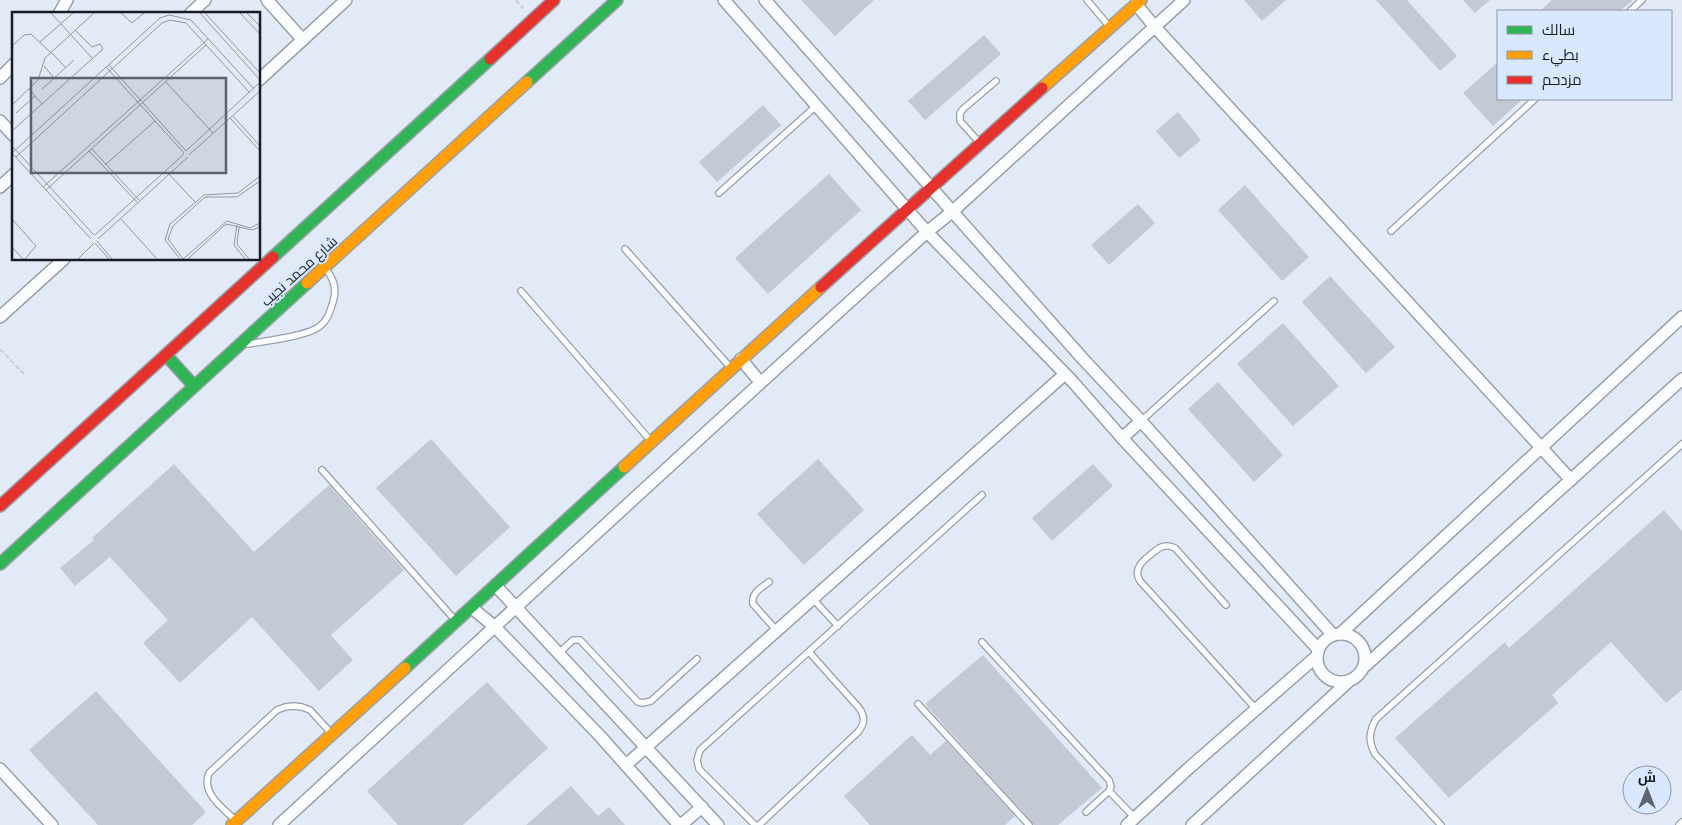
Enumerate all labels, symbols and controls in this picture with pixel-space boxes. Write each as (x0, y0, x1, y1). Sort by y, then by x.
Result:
legend (1497, 10, 1672, 100)
inset map (12, 12, 260, 260)
text: سالك (1542, 20, 1575, 39)
text: بطيء (1542, 45, 1579, 67)
text: مزدحم (1542, 70, 1582, 90)
street label: شارع محمد نجيب (257, 232, 341, 310)
north arrow (1622, 765, 1672, 815)
text: ش (1638, 768, 1656, 786)

